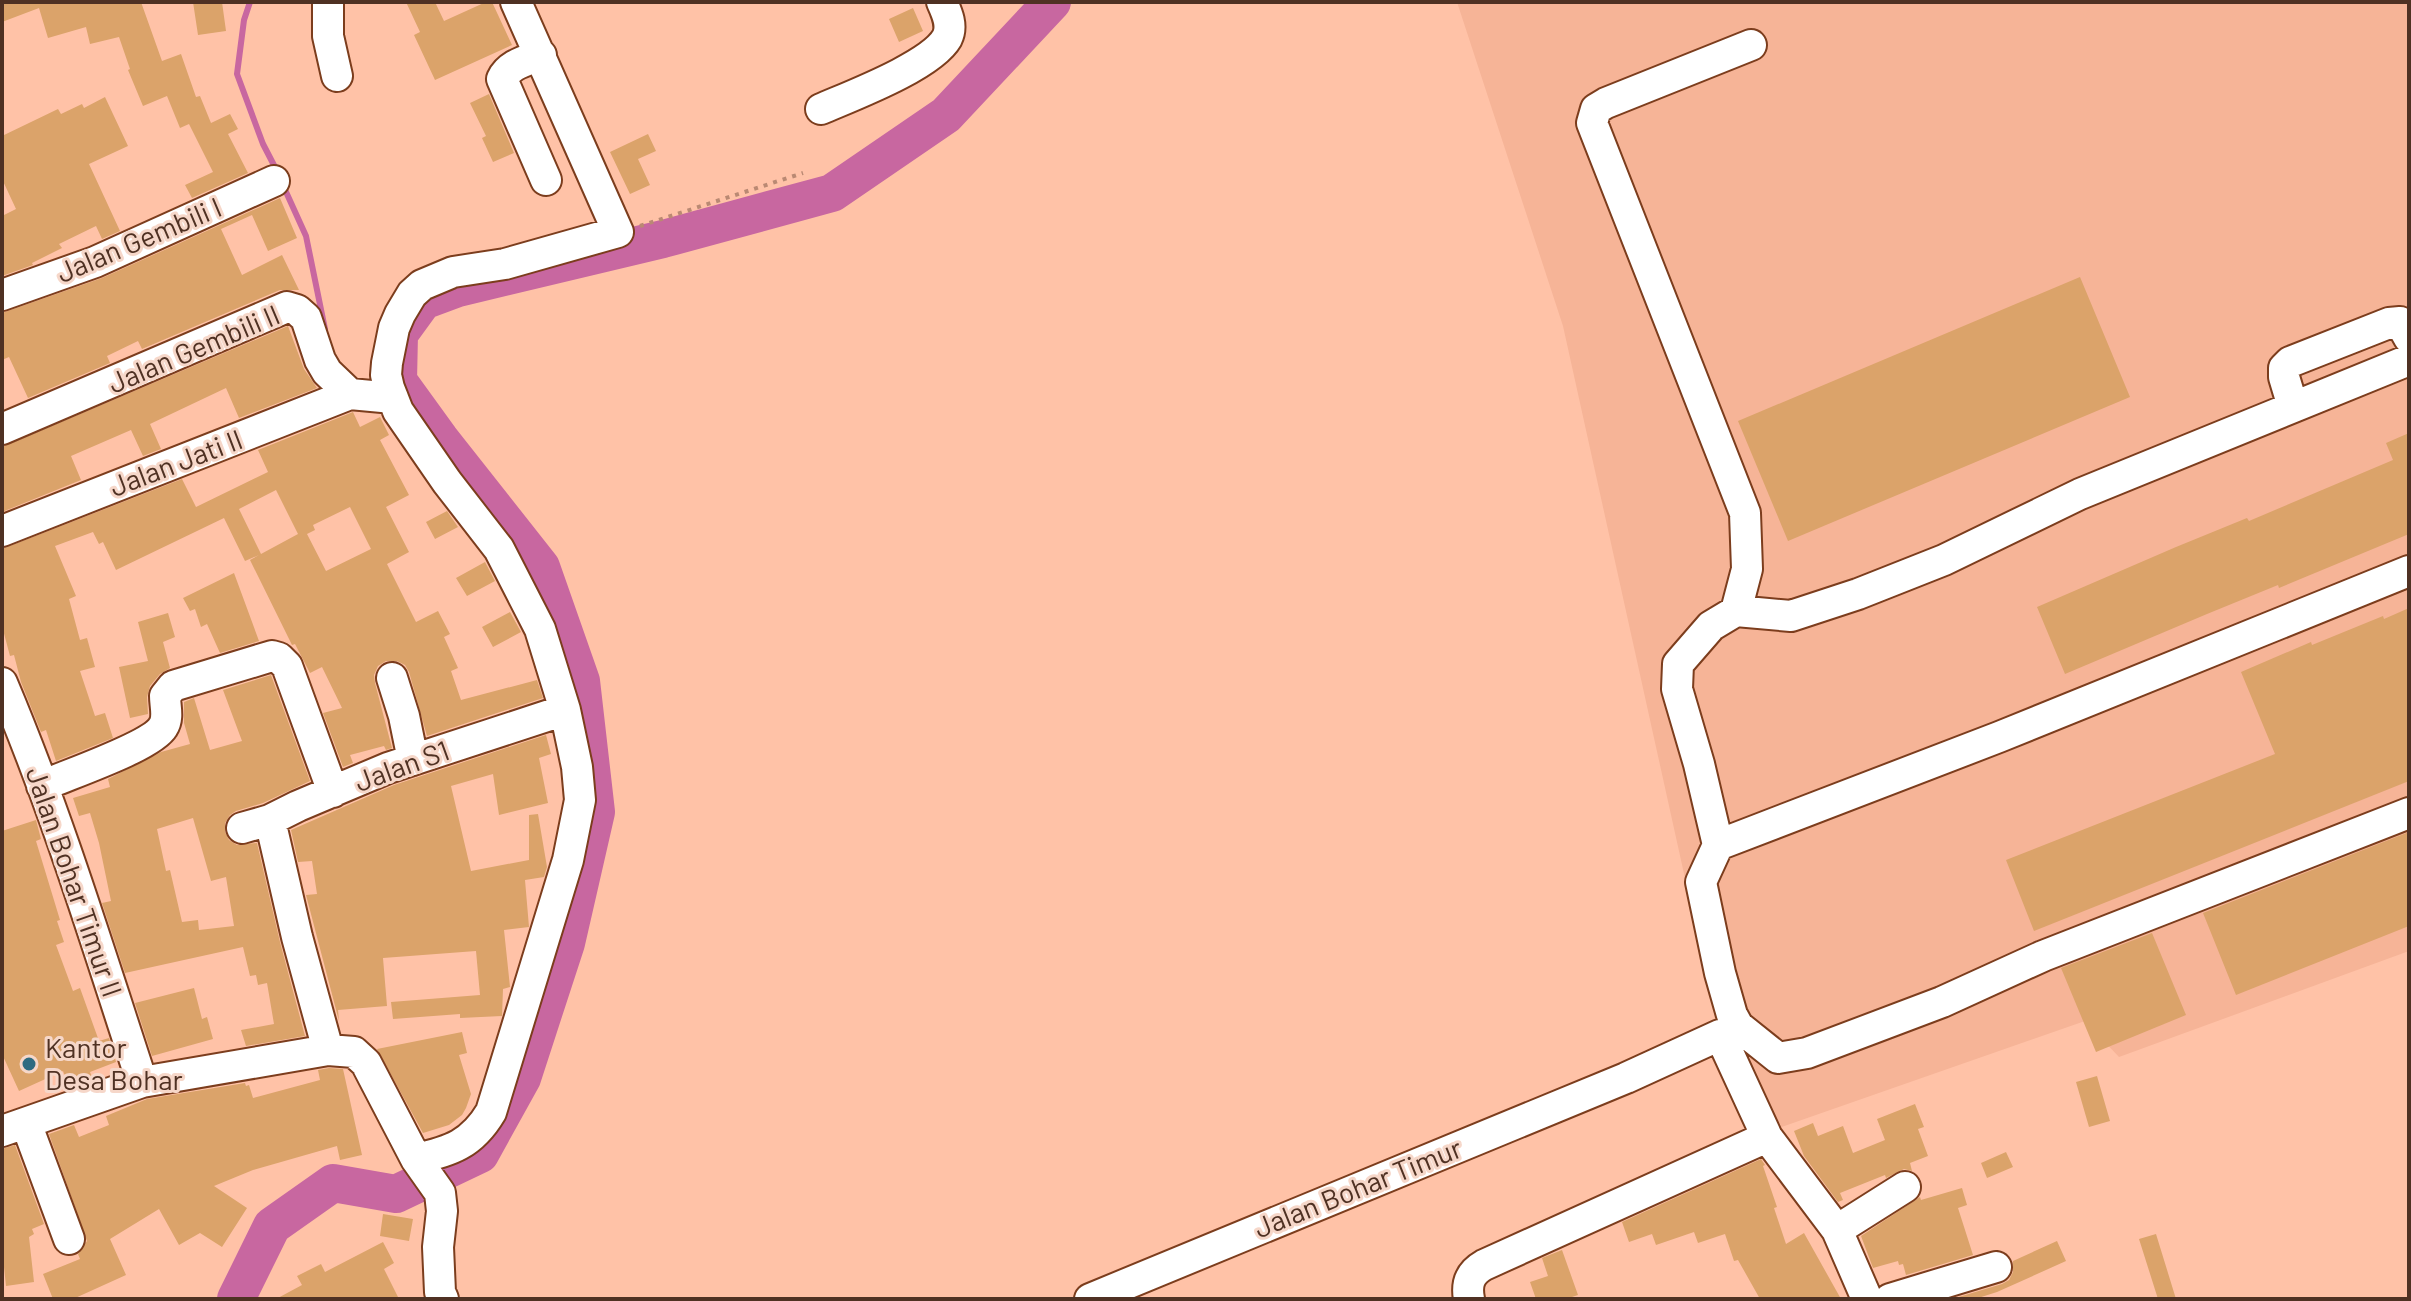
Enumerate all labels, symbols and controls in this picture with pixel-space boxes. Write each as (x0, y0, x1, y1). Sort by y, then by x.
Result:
street label: Jalan Gembili I (51, 189, 226, 289)
street label: Jalan Gembili II (103, 297, 285, 400)
street label: Jalan Jati II (104, 421, 247, 503)
street label: Jalan S1 (350, 732, 454, 798)
street label: Jalan Bohar Timur II (20, 762, 130, 1001)
place label: Kantor Desa Bohar (45, 1030, 183, 1096)
marker: Kantor Desa Bohar (20, 1055, 38, 1073)
street label: Jalan Bohar Timur (1249, 1130, 1466, 1244)

